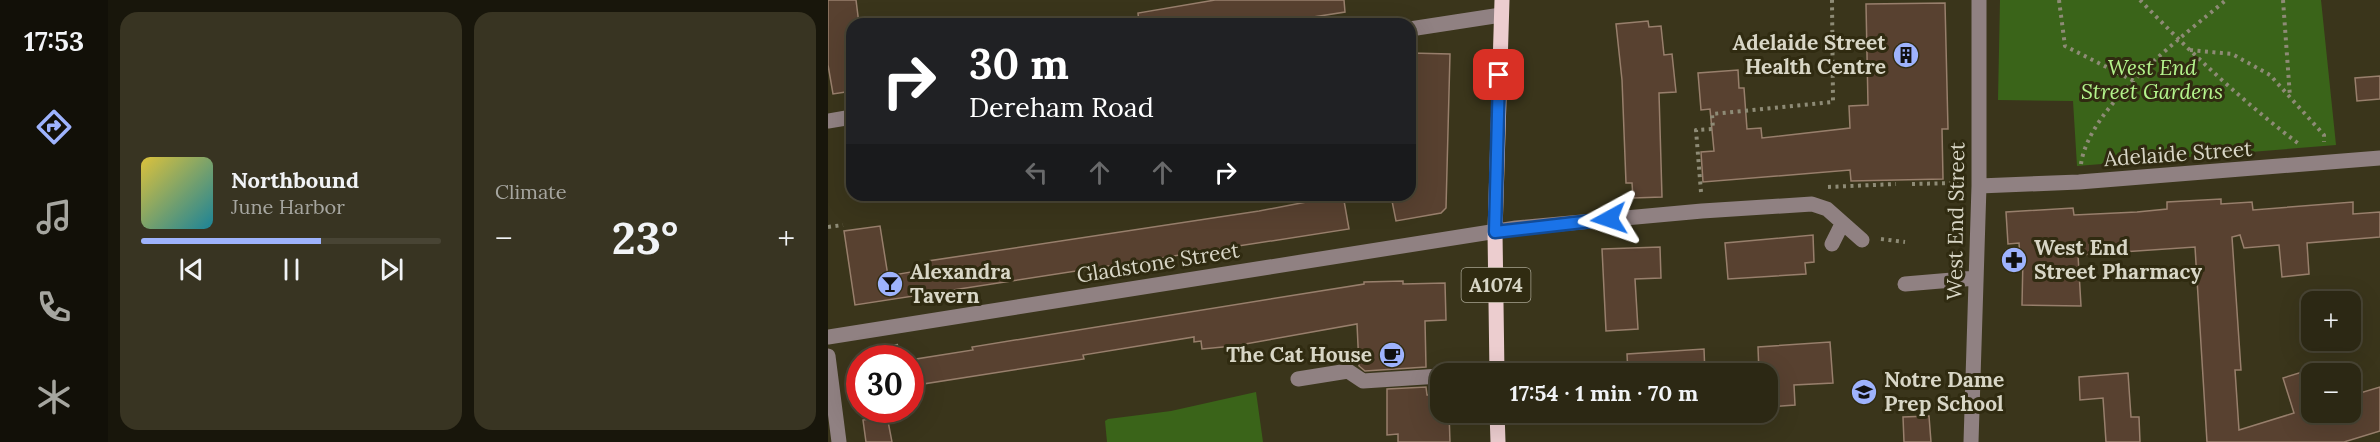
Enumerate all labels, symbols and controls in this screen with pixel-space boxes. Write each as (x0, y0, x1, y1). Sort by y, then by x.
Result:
text: 17:53 (24, 24, 84, 58)
place label: Adelaide Street Health Centre (1732, 29, 1886, 80)
text: 30 m (969, 37, 1069, 91)
building icon: Adelaide Street Health Centre (1891, 40, 1921, 70)
icon: right (870, 42, 948, 120)
pin (1473, 49, 1524, 100)
park label: West End Street Gardens (2081, 54, 2223, 105)
icon: arrive (1482, 58, 1515, 91)
text: Dereham Road (969, 90, 1154, 124)
icon: directions (33, 106, 75, 148)
street label: Adelaide Street (2102, 135, 2254, 172)
street label: West End Street (1941, 141, 1970, 300)
icon: left (1020, 156, 1053, 189)
icon: ahead (1083, 156, 1116, 189)
icon: ahead (1146, 156, 1179, 189)
icon: right (1209, 156, 1242, 189)
text: Northbound (231, 166, 359, 194)
text: Climate (495, 179, 567, 204)
position arrow (1577, 187, 1641, 251)
text: June Harbor (231, 194, 345, 219)
icon: music (33, 196, 75, 238)
text: 23° (612, 209, 678, 266)
text: − (495, 217, 513, 259)
text: + (777, 217, 795, 259)
place label: West End Street Pharmacy (2034, 234, 2202, 285)
street label: Gladstone Street (1075, 236, 1242, 289)
pharmacy icon: West End Street Pharmacy (1999, 245, 2029, 275)
icon: previous (175, 253, 208, 286)
icon: pause (275, 253, 308, 286)
icon: next (375, 253, 408, 286)
place label: Alexandra Tavern (910, 258, 1011, 309)
road number: A1074 (1462, 268, 1530, 302)
bar icon: Alexandra Tavern (875, 269, 905, 299)
icon: phone (33, 286, 75, 328)
map controls (2301, 291, 2361, 423)
button: + (2301, 291, 2361, 351)
cafe icon: The Cat House (1377, 340, 1407, 370)
place label: The Cat House (1226, 341, 1372, 368)
speed limit sign: 30 (846, 345, 924, 423)
button: − (2301, 363, 2361, 423)
place label: Notre Dame Prep School (1884, 366, 2004, 417)
icon: climate (33, 376, 75, 418)
school or university icon: Notre Dame Prep School (1849, 377, 1879, 407)
text: 17:54 · 1 min · 70 m (1510, 379, 1698, 407)

